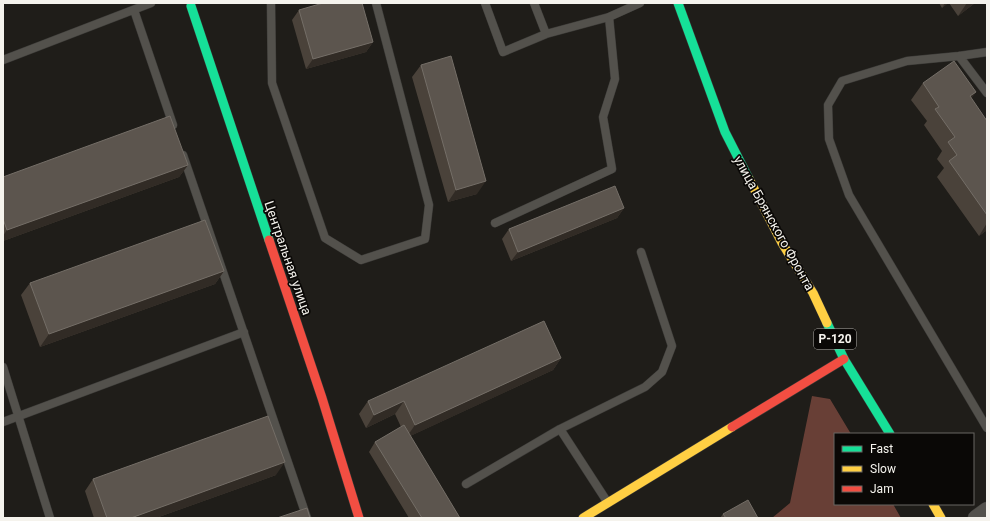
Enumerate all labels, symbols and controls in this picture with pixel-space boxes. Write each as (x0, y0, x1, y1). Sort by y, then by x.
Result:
street label: улица Брянского Фронта (731, 153, 817, 293)
street label: Центральная улица (261, 199, 315, 317)
road number: Р-120 (814, 329, 856, 349)
legend (834, 433, 974, 505)
text: Fast (870, 442, 893, 456)
text: Slow (870, 462, 896, 476)
text: Jam (870, 482, 894, 496)

